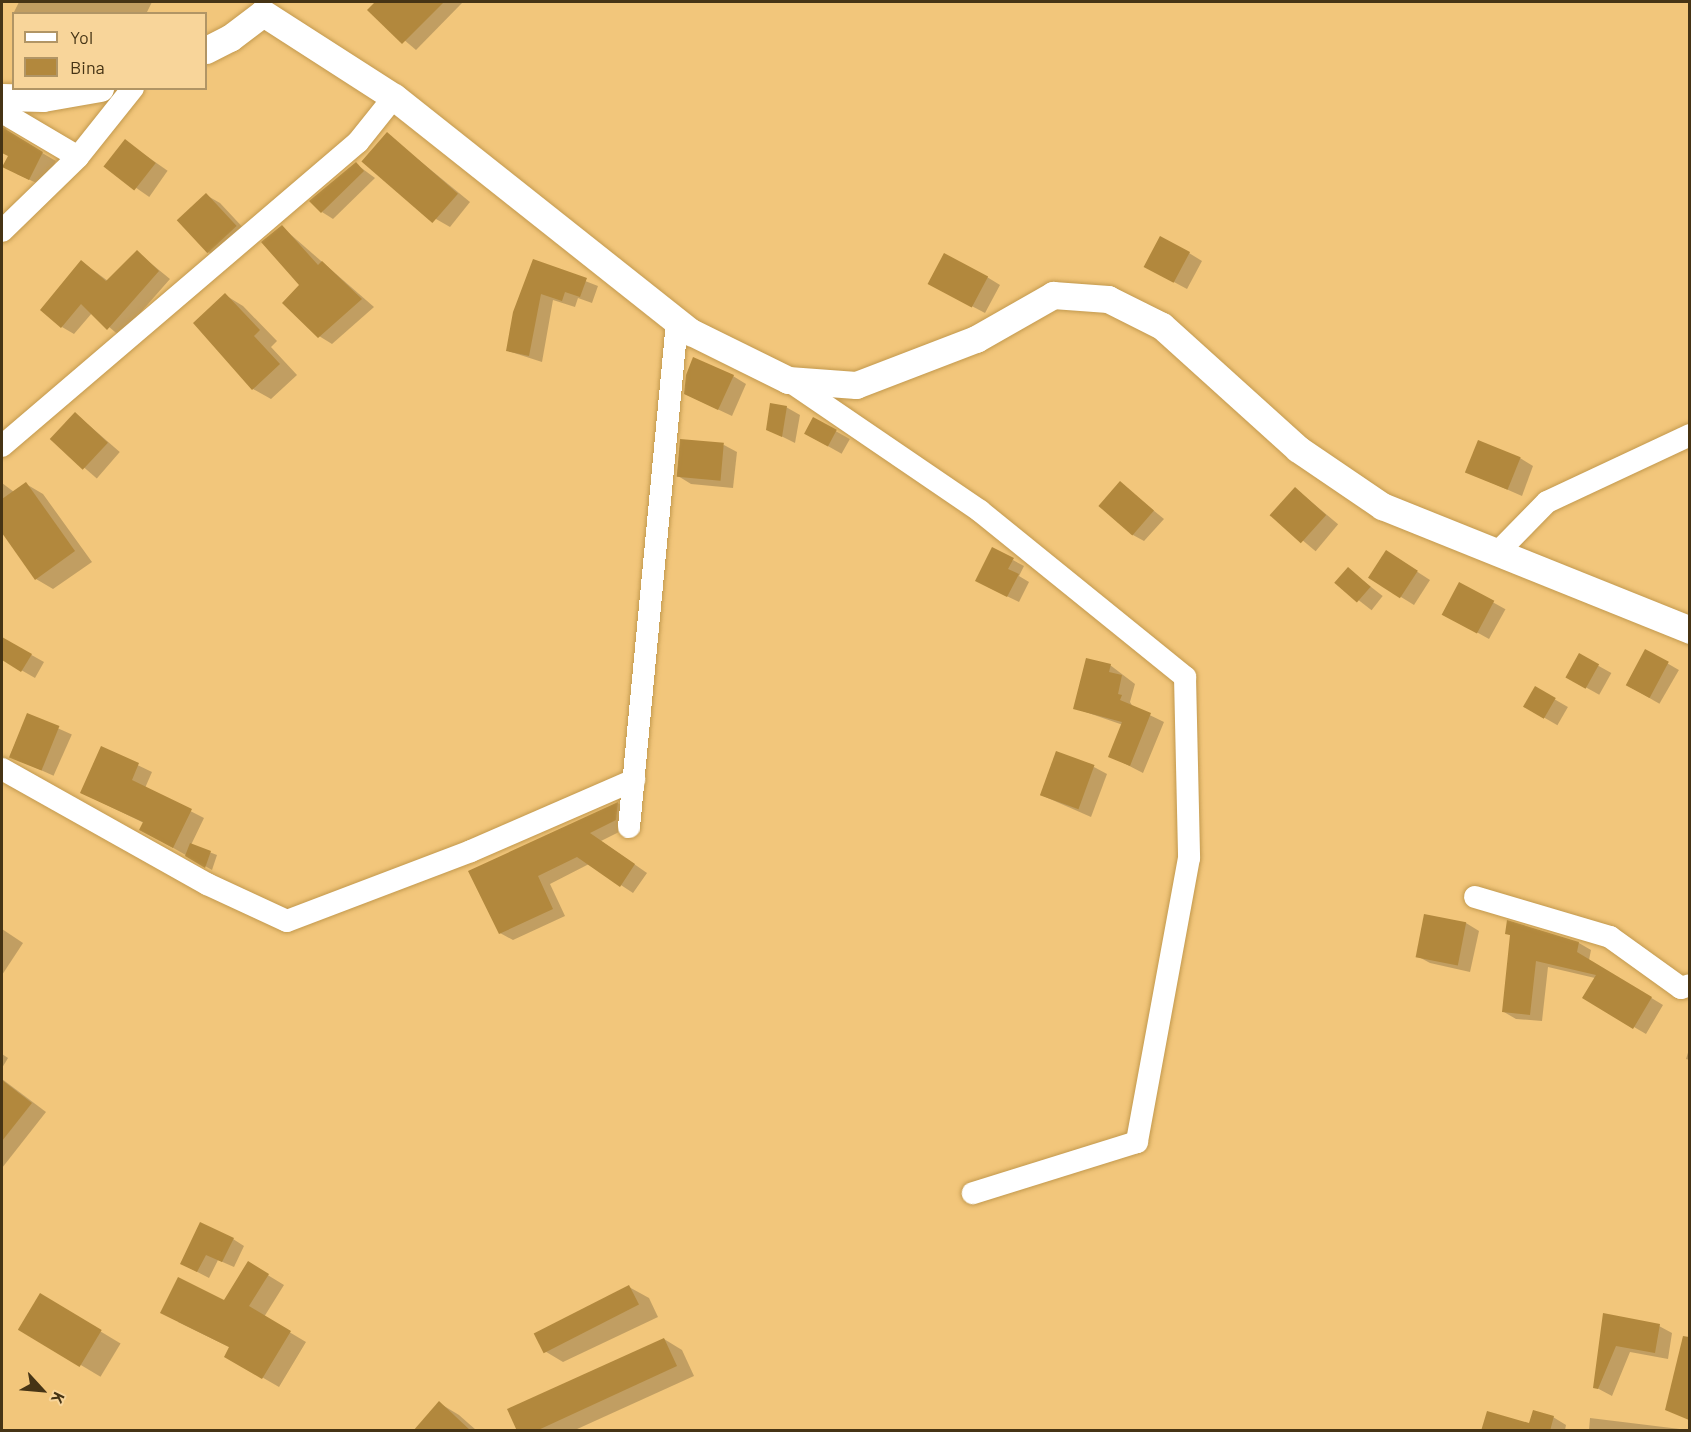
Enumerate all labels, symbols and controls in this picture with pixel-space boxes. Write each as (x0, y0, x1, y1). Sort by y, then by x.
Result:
legend (12, 12, 207, 90)
text: Yol (70, 26, 93, 48)
text: Bina (70, 56, 105, 78)
north arrow (12, 1360, 72, 1420)
text: K (48, 1389, 69, 1407)

